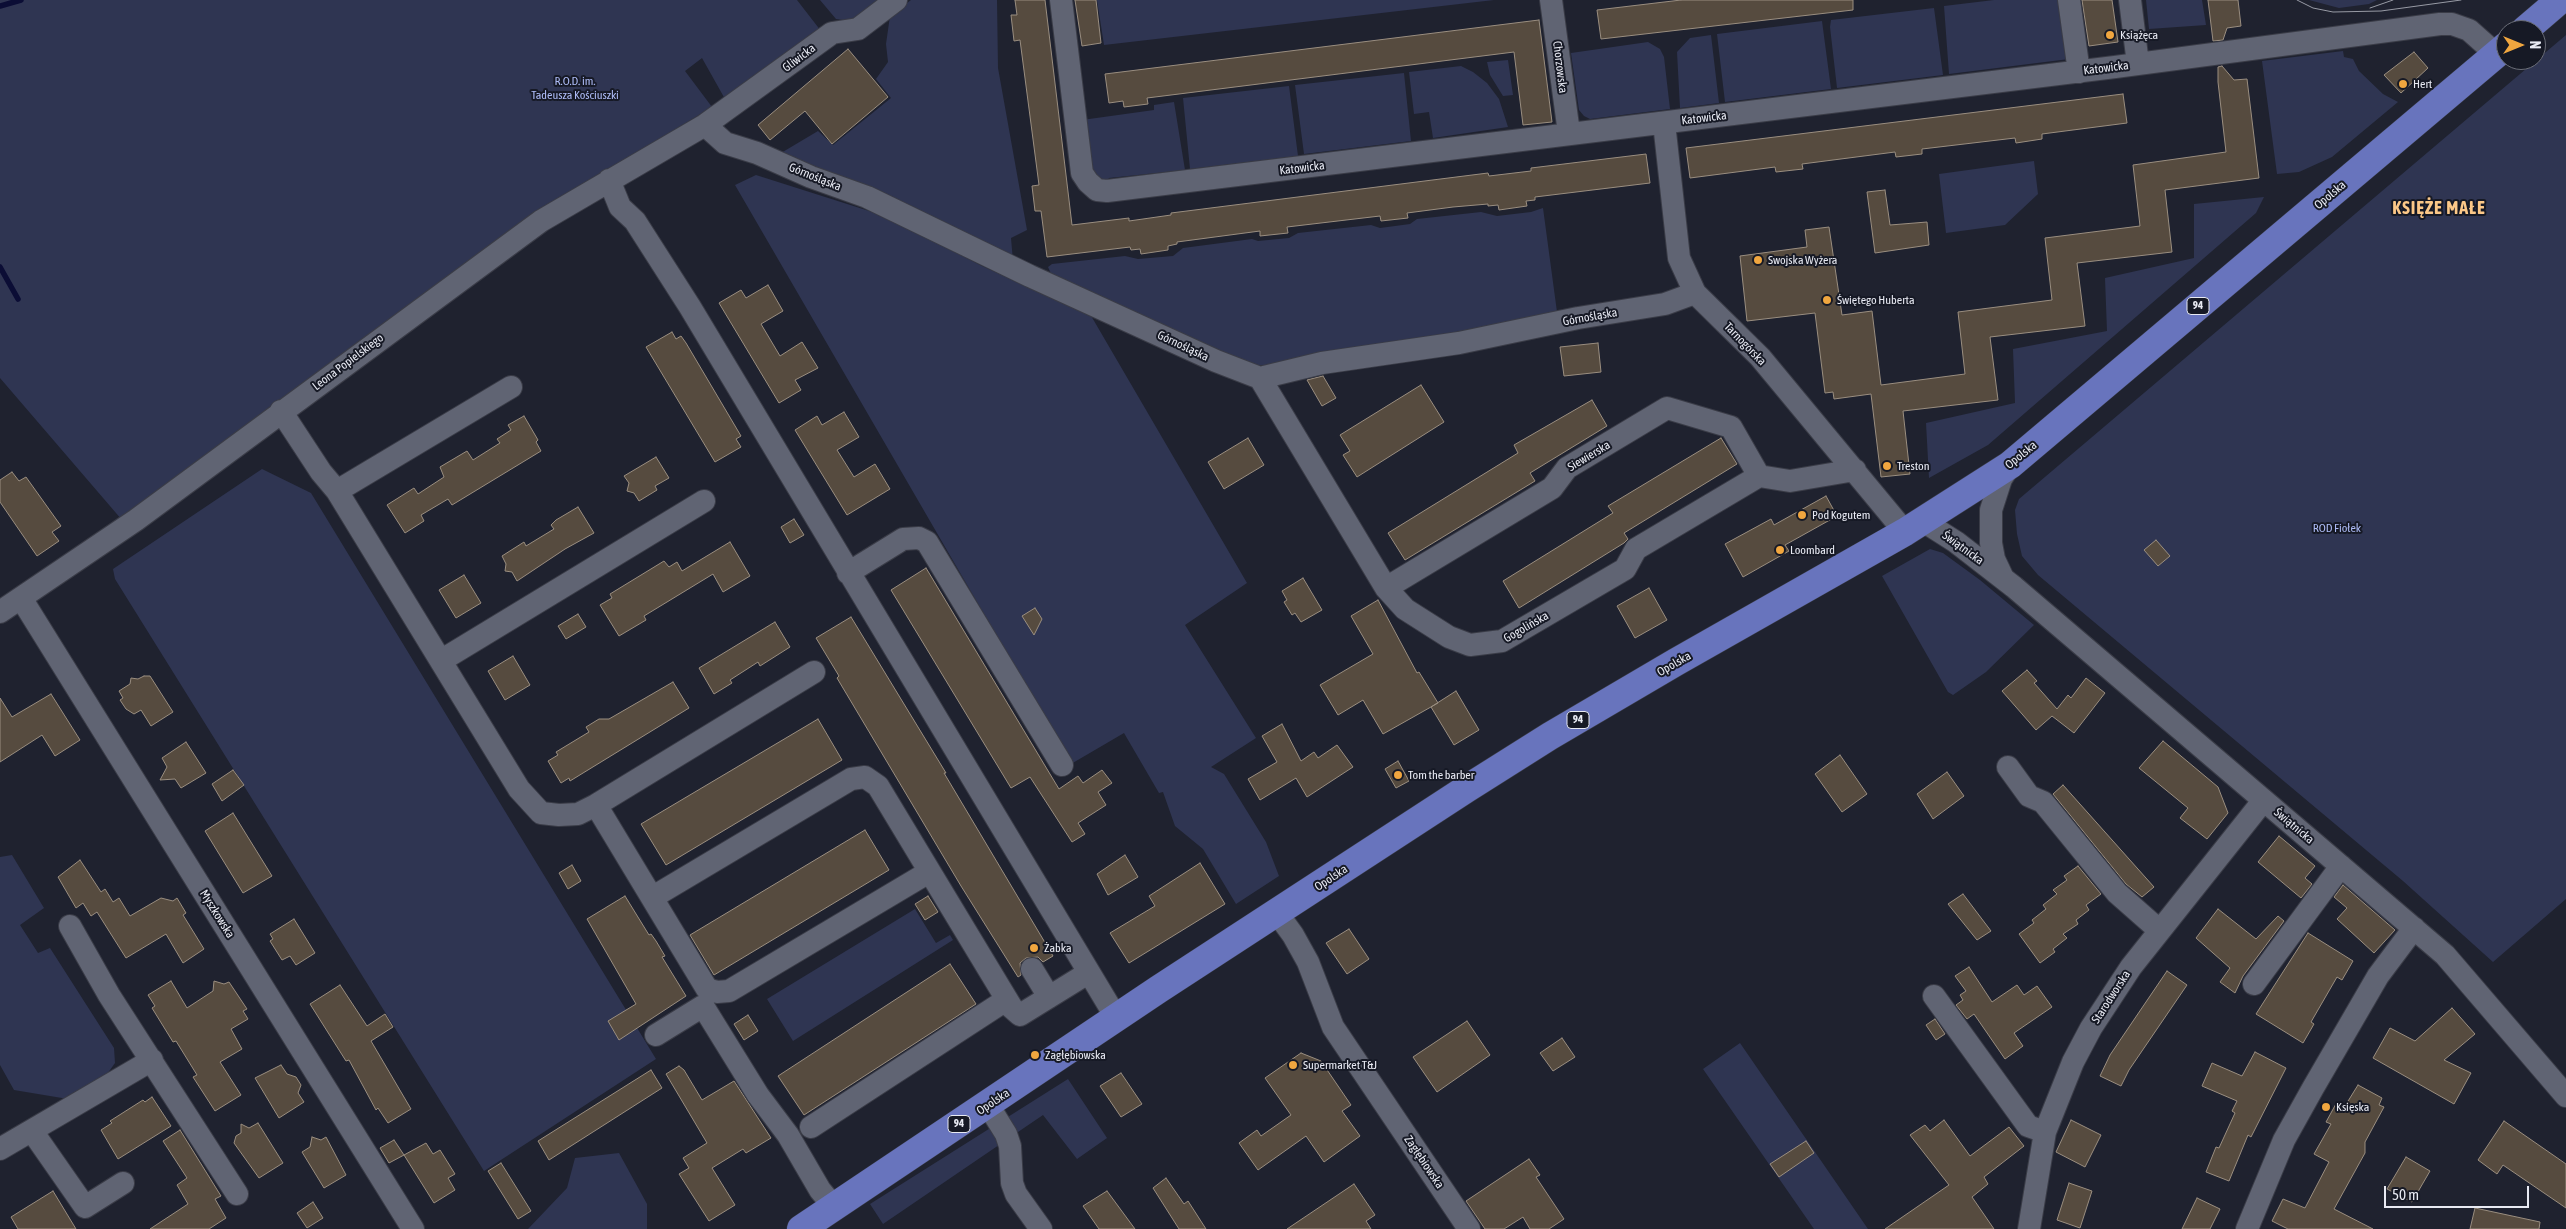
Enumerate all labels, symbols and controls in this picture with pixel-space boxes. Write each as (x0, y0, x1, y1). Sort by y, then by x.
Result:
north arrow (2496, 20, 2546, 70)
place label: Książęca (2120, 28, 2158, 42)
marker: Książęca (2104, 29, 2116, 41)
street label: Chorzowska (1550, 40, 1570, 94)
street label: Gliwicka (780, 41, 818, 75)
text: N (2527, 41, 2543, 49)
street label: Katowicka (2083, 58, 2129, 78)
park label: R.O.D. im. Tadeusza Kościuszki (531, 74, 619, 102)
place label: Hert (2413, 77, 2432, 91)
marker: Hert (2397, 78, 2409, 90)
street label: Katowicka (1681, 108, 1727, 128)
street label: Katowicka (1279, 158, 1325, 178)
street label: Górnośląska (787, 160, 843, 194)
street label: Opolska (2311, 178, 2349, 212)
district label: KSIĘŻE MAŁE (2391, 197, 2487, 219)
place label: Swojska Wyżera (1768, 253, 1837, 267)
marker: Swojska Wyżera (1752, 254, 1764, 266)
place label: Świętego Huberta (1837, 293, 1915, 307)
marker: Świętego Huberta (1821, 294, 1833, 306)
road number: 94 (2187, 298, 2209, 314)
street label: Górnośląska (1562, 305, 1618, 329)
street label: Tarnogórska (1721, 320, 1769, 368)
street label: Górnośląska (1155, 328, 1211, 364)
street label: Leona Popielskiego (310, 331, 386, 393)
street label: Siewierska (1565, 438, 1613, 474)
street label: Opolska (2002, 438, 2040, 472)
place label: Treston (1897, 459, 1930, 473)
marker: Treston (1881, 460, 1893, 472)
place label: Pod Kogutem (1812, 508, 1870, 522)
marker: Pod Kogutem (1796, 509, 1808, 521)
park label: ROD Fiołek (2313, 521, 2361, 535)
street label: Świątnicka (1939, 528, 1987, 568)
place label: Loombard (1790, 543, 1835, 557)
marker: Loombard (1774, 544, 1786, 556)
street label: Gogolińska (1501, 608, 1551, 646)
street label: Opolska (1655, 649, 1693, 679)
road number: 94 (1567, 712, 1589, 728)
place label: Tom the barber (1408, 768, 1474, 782)
marker: Tom the barber (1392, 769, 1404, 781)
street label: Świątnicka (2271, 805, 2317, 847)
street label: Opolska (1312, 862, 1350, 894)
street label: Myszkowska (196, 887, 238, 941)
place label: Żabka (1044, 941, 1072, 955)
marker: Żabka (1028, 942, 1040, 954)
street label: Starodworska (2089, 968, 2133, 1026)
place label: Zagłębiowska (1045, 1048, 1106, 1062)
marker: Zagłębiowska (1029, 1049, 1041, 1061)
place label: Supermarket T&J (1303, 1058, 1377, 1072)
marker: Supermarket T&J (1287, 1059, 1299, 1071)
street label: Opolska (974, 1086, 1012, 1118)
place label: Księska (2336, 1100, 2369, 1114)
marker: Księska (2320, 1101, 2332, 1113)
road number: 94 (948, 1116, 970, 1132)
street label: Zagłębiowska (1401, 1133, 1447, 1191)
scale bar (2386, 1176, 2531, 1208)
text: 50 m (2392, 1186, 2419, 1203)

